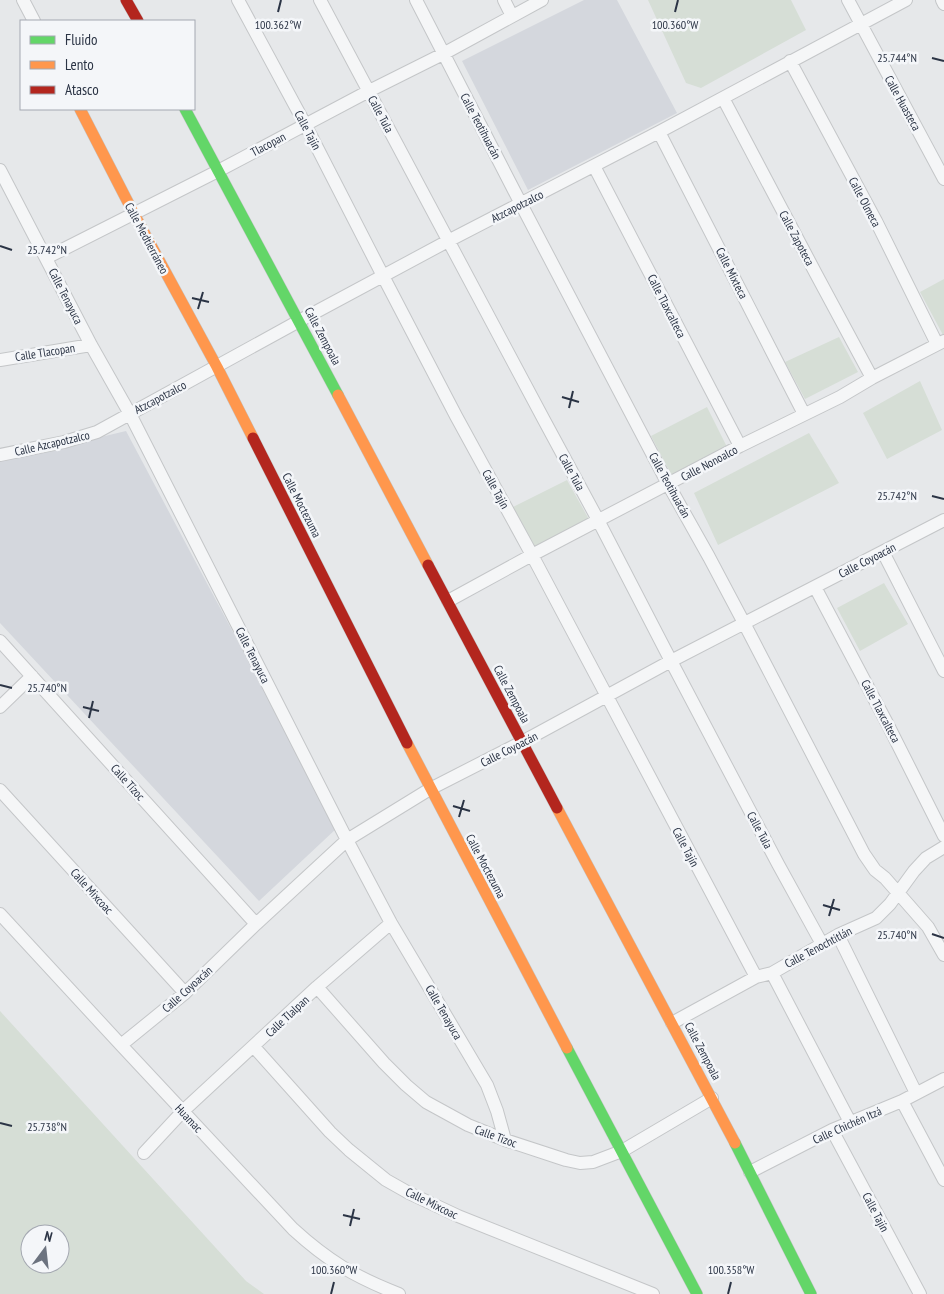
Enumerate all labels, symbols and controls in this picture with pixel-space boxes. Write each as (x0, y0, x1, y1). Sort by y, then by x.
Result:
text: 100.362°W (255, 17, 301, 32)
text: 100.360°W (652, 17, 698, 32)
legend (20, 20, 195, 110)
text: Fluido (65, 30, 97, 49)
text: 25.744°N (877, 50, 917, 65)
text: Lento (65, 55, 94, 74)
street label: Calle Huasteca (882, 73, 924, 133)
text: Atasco (65, 80, 99, 99)
street label: Calle Teotihuacán (457, 90, 505, 162)
street label: Calle Tula (365, 93, 397, 135)
street label: Calle Tajín (291, 108, 325, 152)
street label: Tlacopan (248, 129, 288, 159)
street label: Calle Olmeca (846, 174, 884, 230)
street label: Atzcapotzalco (488, 186, 546, 226)
street label: Calle Medtierráneo (122, 200, 172, 276)
street label: Calle Zapoteca (776, 208, 818, 268)
text: 25.742°N (27, 242, 67, 257)
street label: Calle Mixteca (713, 245, 751, 301)
street label: Calle Tenayuca (45, 265, 87, 327)
street label: Calle Tlaxcalteca (645, 272, 690, 341)
street label: Calle Zempoala (301, 304, 345, 368)
street label: Calle Tlacopan (14, 340, 76, 364)
street label: Atzcapotzalco (131, 377, 189, 417)
street label: Calle Azcapotzalco (13, 427, 91, 459)
street label: Calle Nonoalco (678, 442, 740, 484)
street label: Calle Teotihuacán (646, 450, 694, 520)
street label: Calle Tula (556, 451, 588, 493)
street label: Calle Tajín (479, 467, 513, 511)
street label: Calle Moctezuma (279, 470, 325, 540)
text: 25.742°N (877, 488, 917, 503)
street label: Calle Coyoacán (836, 539, 898, 581)
street label: Calle Tenayuca (232, 624, 274, 686)
street label: Calle Zempoala (490, 662, 534, 726)
street label: Calle Tlaxcalteca (858, 677, 904, 745)
text: 25.740°N (27, 680, 67, 695)
street label: Calle Coyoacán (478, 728, 540, 770)
street label: Calle Tízoc (108, 761, 149, 804)
street label: Calle Tula (744, 809, 776, 851)
street label: Calle Tajín (669, 825, 703, 869)
street label: Calle Moctezuma (463, 831, 509, 901)
street label: Calle Mixcoac (68, 865, 117, 918)
street label: Calle Tenochtitlán (782, 923, 854, 971)
text: 25.740°N (877, 927, 917, 942)
street label: Calle Coyoacán (159, 963, 215, 1015)
street label: Calle Tenayuca (422, 982, 466, 1042)
street label: Calle Tlalpan (262, 992, 312, 1040)
street label: Calle Zempoala (681, 1019, 725, 1083)
street label: Huamac (172, 1101, 206, 1136)
street label: Calle Chichén Itzá (810, 1103, 884, 1147)
text: 25.738°N (27, 1119, 67, 1134)
street label: Calle Tízoc (473, 1121, 520, 1151)
street label: Calle Mixcoac (403, 1184, 461, 1222)
street label: Calle Tajín (859, 1190, 893, 1234)
north arrow (20, 1224, 70, 1274)
text: N (42, 1227, 54, 1246)
text: 100.360°W (311, 1262, 357, 1277)
text: 100.358°W (708, 1262, 754, 1277)

